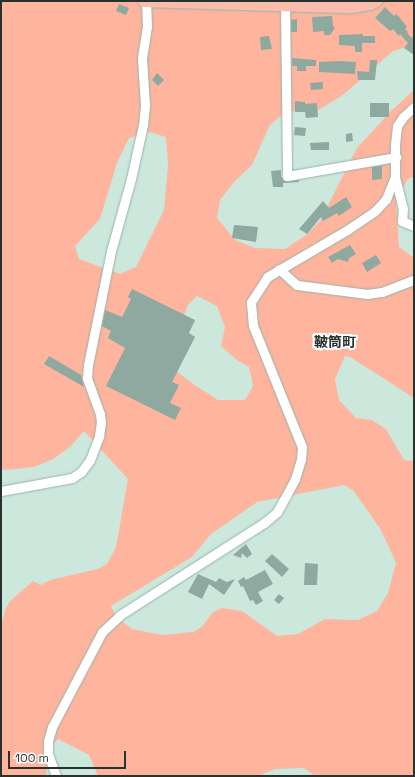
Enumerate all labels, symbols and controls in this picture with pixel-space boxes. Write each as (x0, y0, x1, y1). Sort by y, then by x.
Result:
district label: 鞁筒町 (314, 334, 356, 350)
scale bar (10, 743, 128, 769)
text: 100 m (15, 750, 49, 766)

